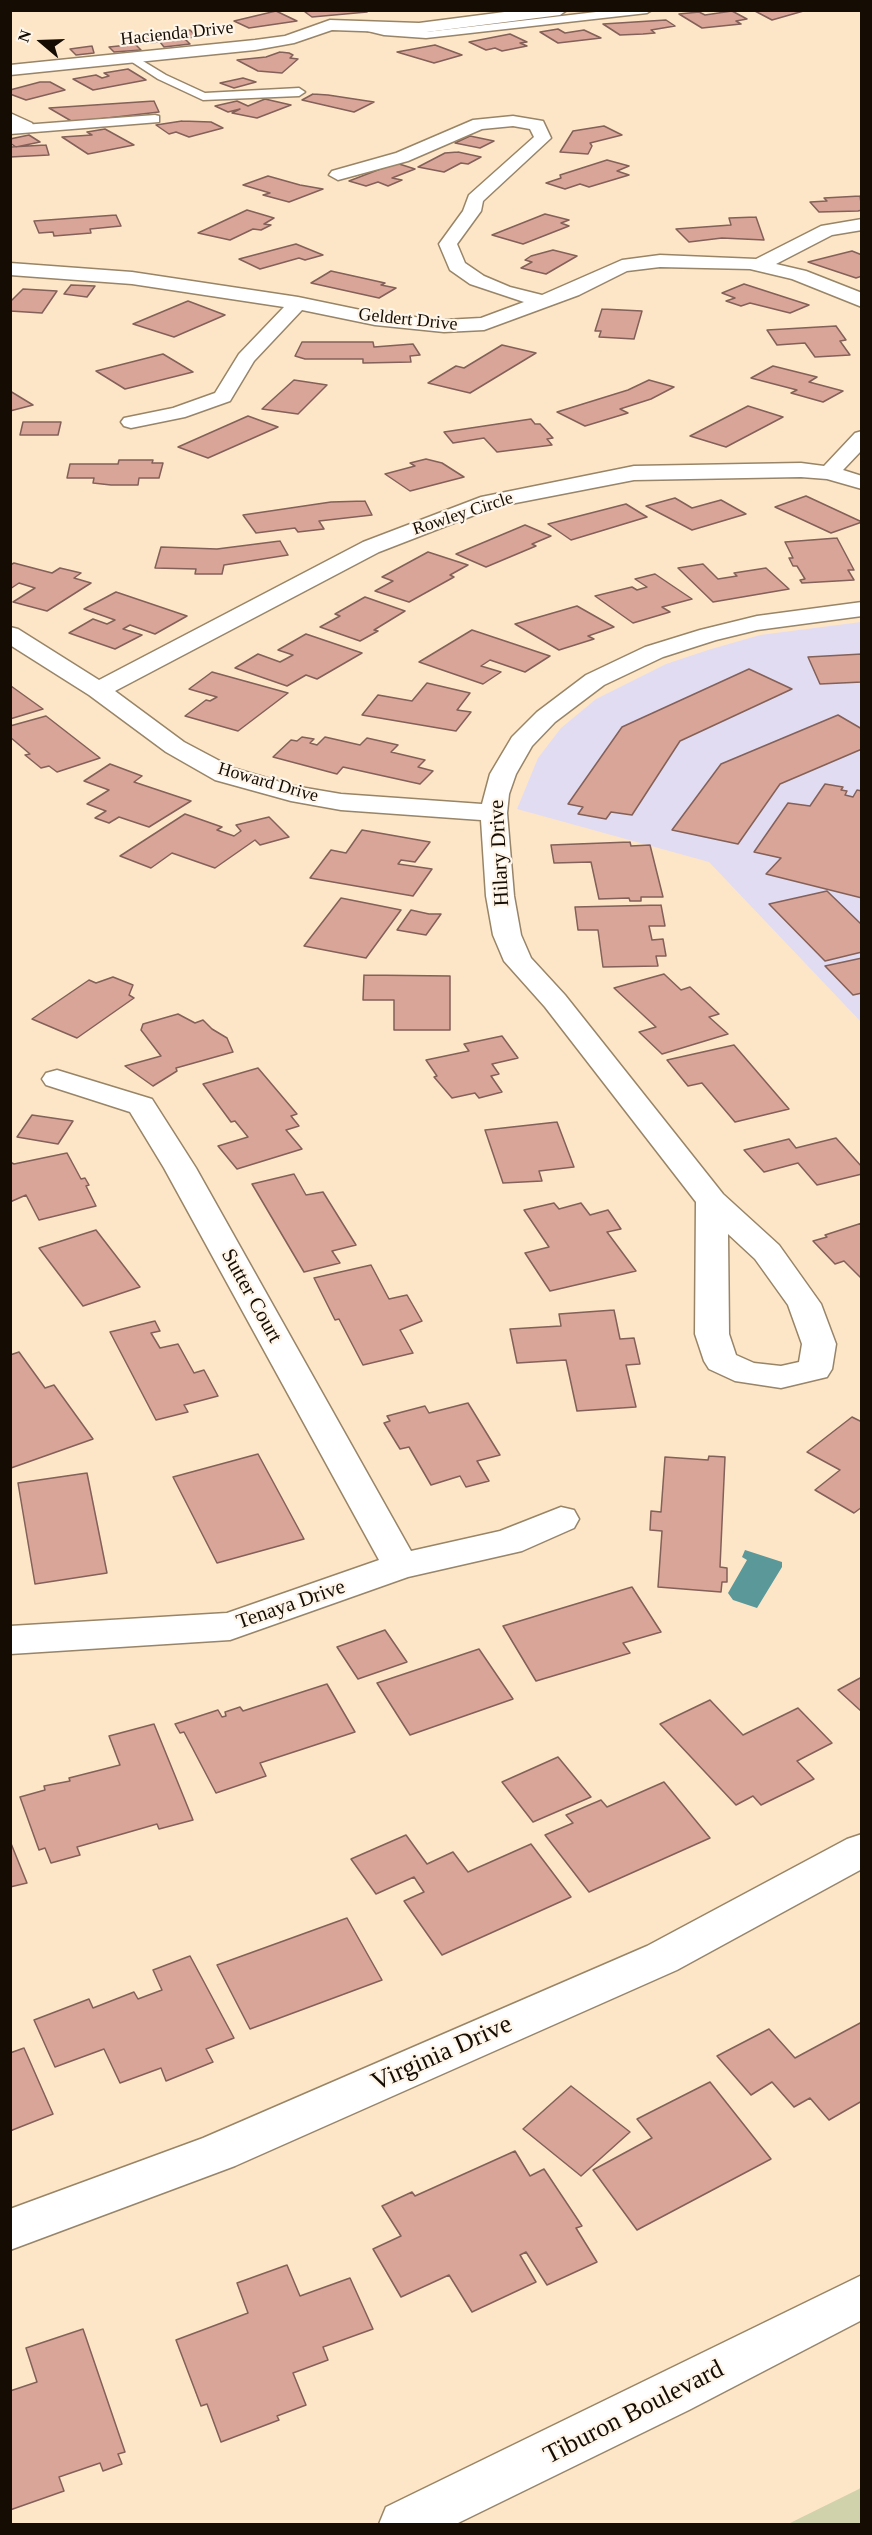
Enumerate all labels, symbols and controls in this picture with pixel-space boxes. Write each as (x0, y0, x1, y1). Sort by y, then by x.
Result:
north arrow (12, 12, 72, 72)
street label: Hacienda Drive (119, 17, 235, 51)
text: N (15, 28, 34, 44)
street label: Geldert Drive (357, 304, 459, 336)
street label: Rowley Circle (410, 488, 516, 540)
street label: Howard Drive (215, 758, 321, 808)
street label: Hilary Drive (485, 799, 515, 907)
street label: Sutter Court (215, 1245, 287, 1347)
street label: Tenaya Drive (233, 1575, 349, 1635)
street label: Virginia Drive (367, 2009, 517, 2099)
street label: Tiburon Boulevard (539, 2354, 729, 2472)

